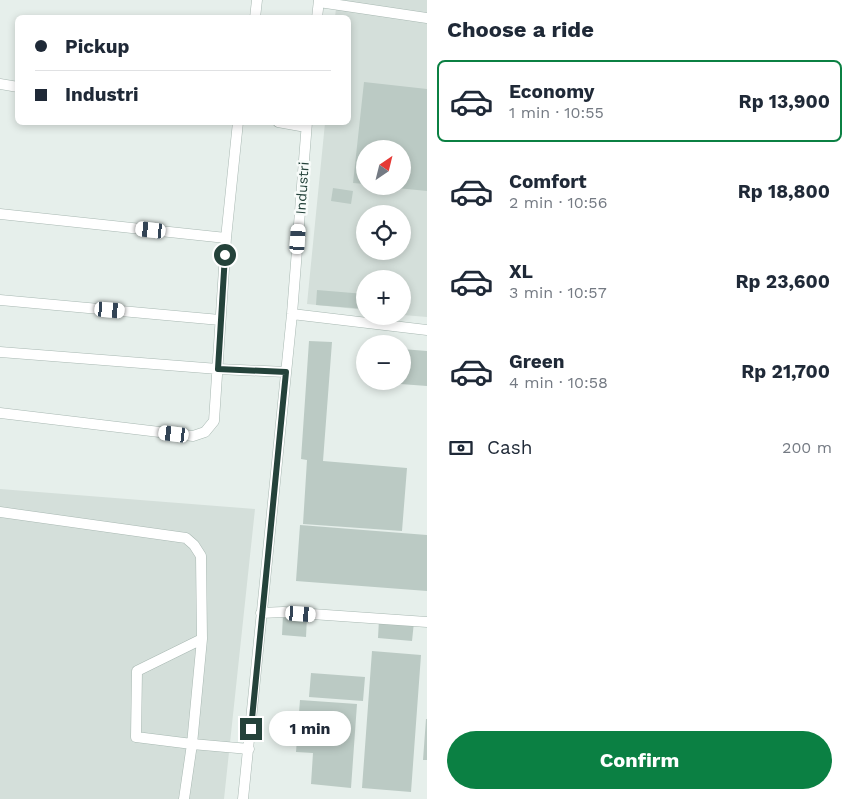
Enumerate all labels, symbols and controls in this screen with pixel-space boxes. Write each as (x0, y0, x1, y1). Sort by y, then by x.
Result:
text: Choose a ride (447, 17, 594, 42)
text: Pickup (65, 35, 129, 58)
icon: car (449, 79, 494, 124)
text: Economy (509, 80, 594, 103)
text: Industri (65, 83, 139, 106)
text: Rp 13,900 (739, 90, 830, 113)
text: 1 min · 10:55 (509, 103, 604, 122)
north arrow (356, 140, 411, 195)
map controls (356, 140, 411, 390)
street label: Industri (292, 161, 312, 215)
icon: car (449, 169, 494, 214)
text: Comfort (509, 170, 587, 193)
text: Rp 18,800 (738, 180, 830, 203)
text: 2 min · 10:56 (509, 193, 607, 212)
button: locate (356, 205, 411, 260)
car (135, 221, 166, 239)
car (289, 224, 306, 254)
route start (214, 244, 236, 266)
icon: car (449, 259, 494, 304)
text: XL (509, 260, 533, 283)
button: + (356, 270, 411, 325)
text: Rp 23,600 (735, 270, 830, 293)
text: 3 min · 10:57 (509, 283, 607, 302)
car (94, 301, 125, 319)
button: − (356, 335, 411, 390)
icon: car (449, 349, 494, 394)
text: Green (509, 350, 565, 373)
text: Rp 21,700 (741, 360, 830, 383)
text: 4 min · 10:58 (509, 373, 608, 392)
car (158, 425, 189, 443)
icon: cash (447, 434, 475, 462)
text: Cash (487, 436, 533, 459)
text: 200 m (782, 438, 832, 457)
car (285, 605, 316, 623)
callout: 1 min (268, 712, 351, 746)
route end (240, 718, 262, 740)
text: 1 min (289, 719, 331, 738)
button: Confirm (447, 731, 832, 789)

